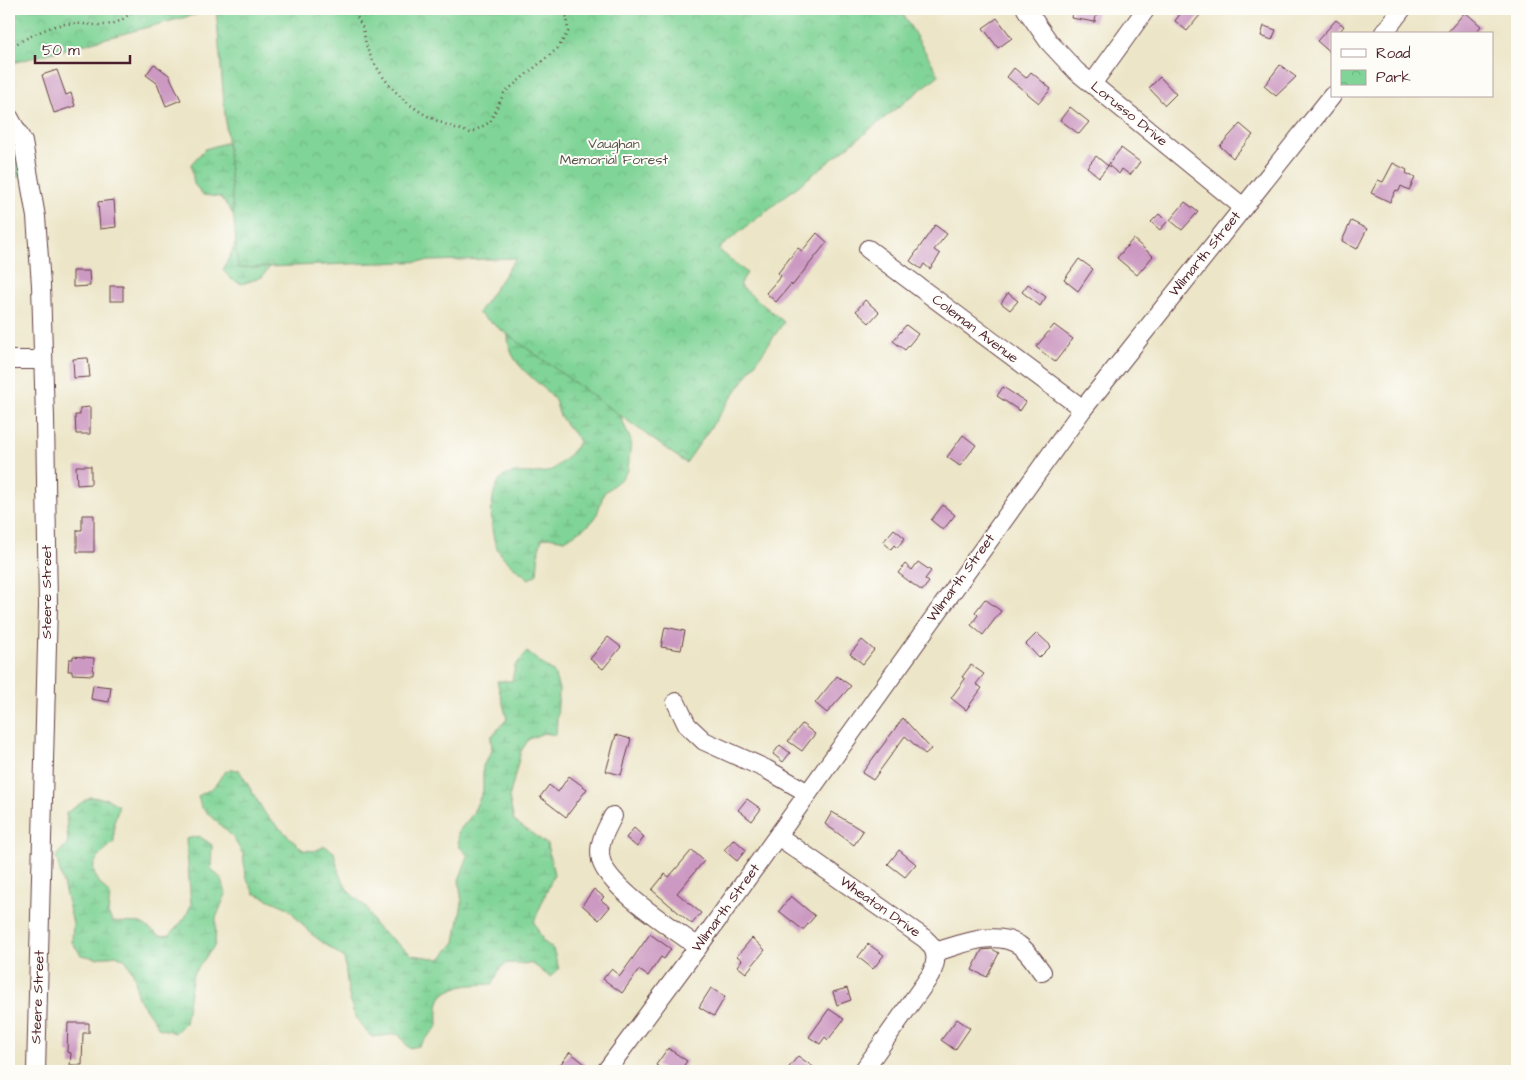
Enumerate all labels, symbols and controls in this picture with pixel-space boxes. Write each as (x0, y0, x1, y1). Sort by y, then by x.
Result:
scale bar (35, 32, 130, 64)
legend (1331, 32, 1494, 98)
text: 50 m (42, 40, 80, 61)
text: Road (1376, 43, 1411, 64)
text: Park (1376, 67, 1411, 88)
street label: Lorusso Drive (1086, 77, 1172, 152)
park label: Vaughan Memorial Forest (560, 134, 668, 170)
street label: Wilmarth Street (1164, 207, 1246, 301)
street label: Coleman Avenue (928, 290, 1023, 368)
street label: Wilmarth Street (922, 530, 1000, 626)
street label: Steere Street (37, 545, 57, 639)
street label: Wilmarth Street (687, 860, 765, 956)
street label: Wheaton Drive (835, 872, 925, 943)
street label: Steere Street (26, 949, 50, 1044)

